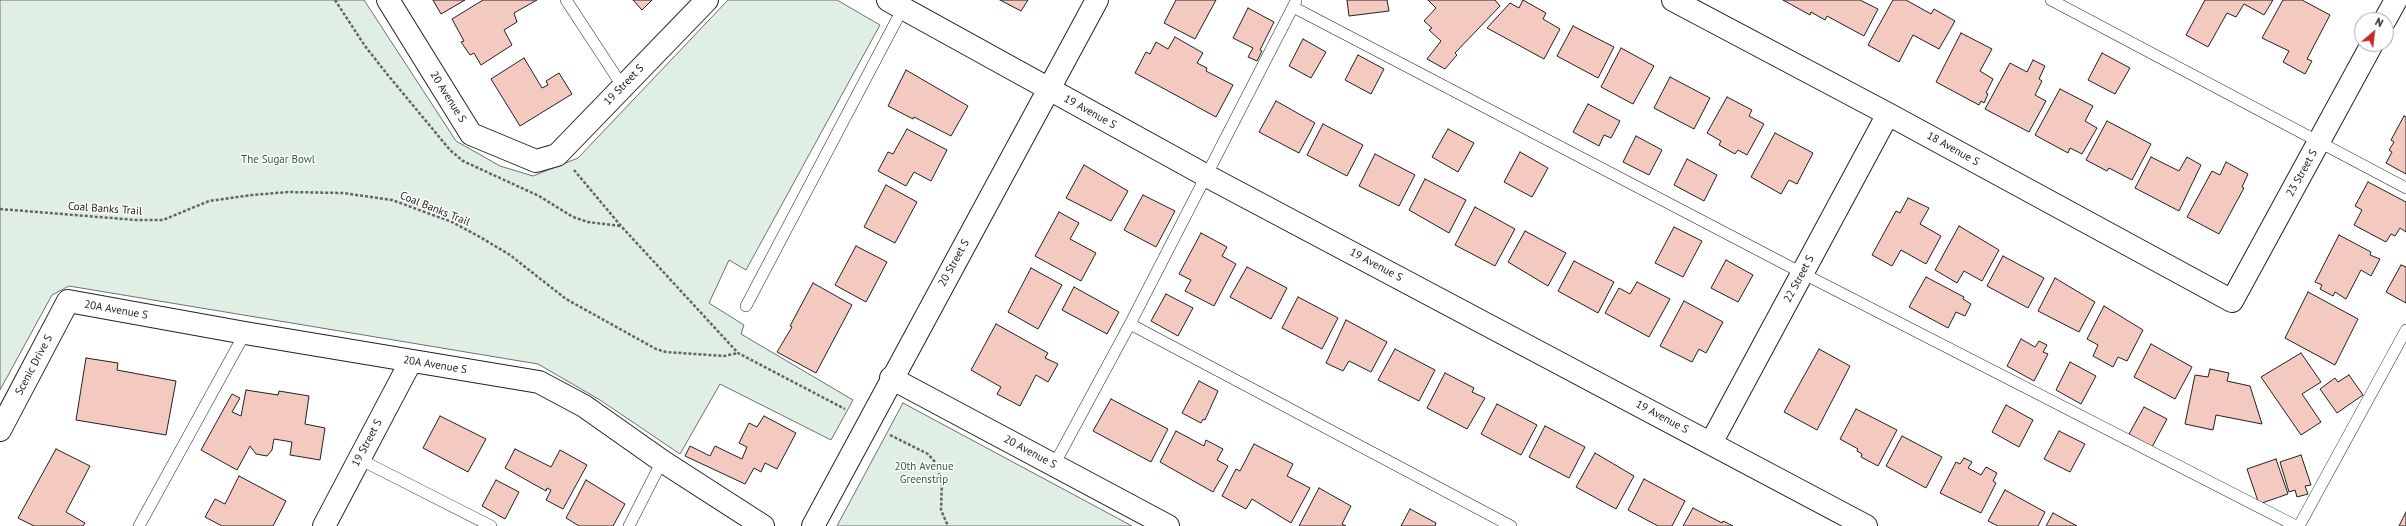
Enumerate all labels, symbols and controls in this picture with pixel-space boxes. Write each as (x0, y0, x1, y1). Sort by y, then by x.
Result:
north arrow (2354, 12, 2394, 52)
text: N (2373, 14, 2386, 30)
street label: 19 Street S (601, 62, 647, 108)
street label: 20 Avenue S (427, 69, 469, 125)
street label: 19 Avenue S (1061, 92, 1119, 132)
street label: 18 Avenue S (1924, 129, 1982, 169)
street label: 23 Street S (2284, 147, 2320, 199)
park label: The Sugar Bowl (241, 153, 315, 167)
street label: Coal Banks Trail (398, 189, 472, 229)
street label: Coal Banks Trail (67, 200, 143, 218)
street label: 20 Street S (936, 237, 972, 289)
street label: 19 Avenue S (1347, 246, 1405, 284)
street label: 22 Street S (1781, 253, 1817, 305)
street label: 20A Avenue S (83, 298, 149, 322)
street label: Scenic Drive S (13, 333, 55, 397)
street label: 20A Avenue S (402, 353, 468, 377)
street label: 19 Avenue S (1633, 398, 1691, 436)
street label: 19 Street S (349, 417, 385, 469)
street label: 20 Avenue S (1001, 433, 1059, 471)
park label: 20th Avenue Greenstrip (894, 460, 954, 486)

